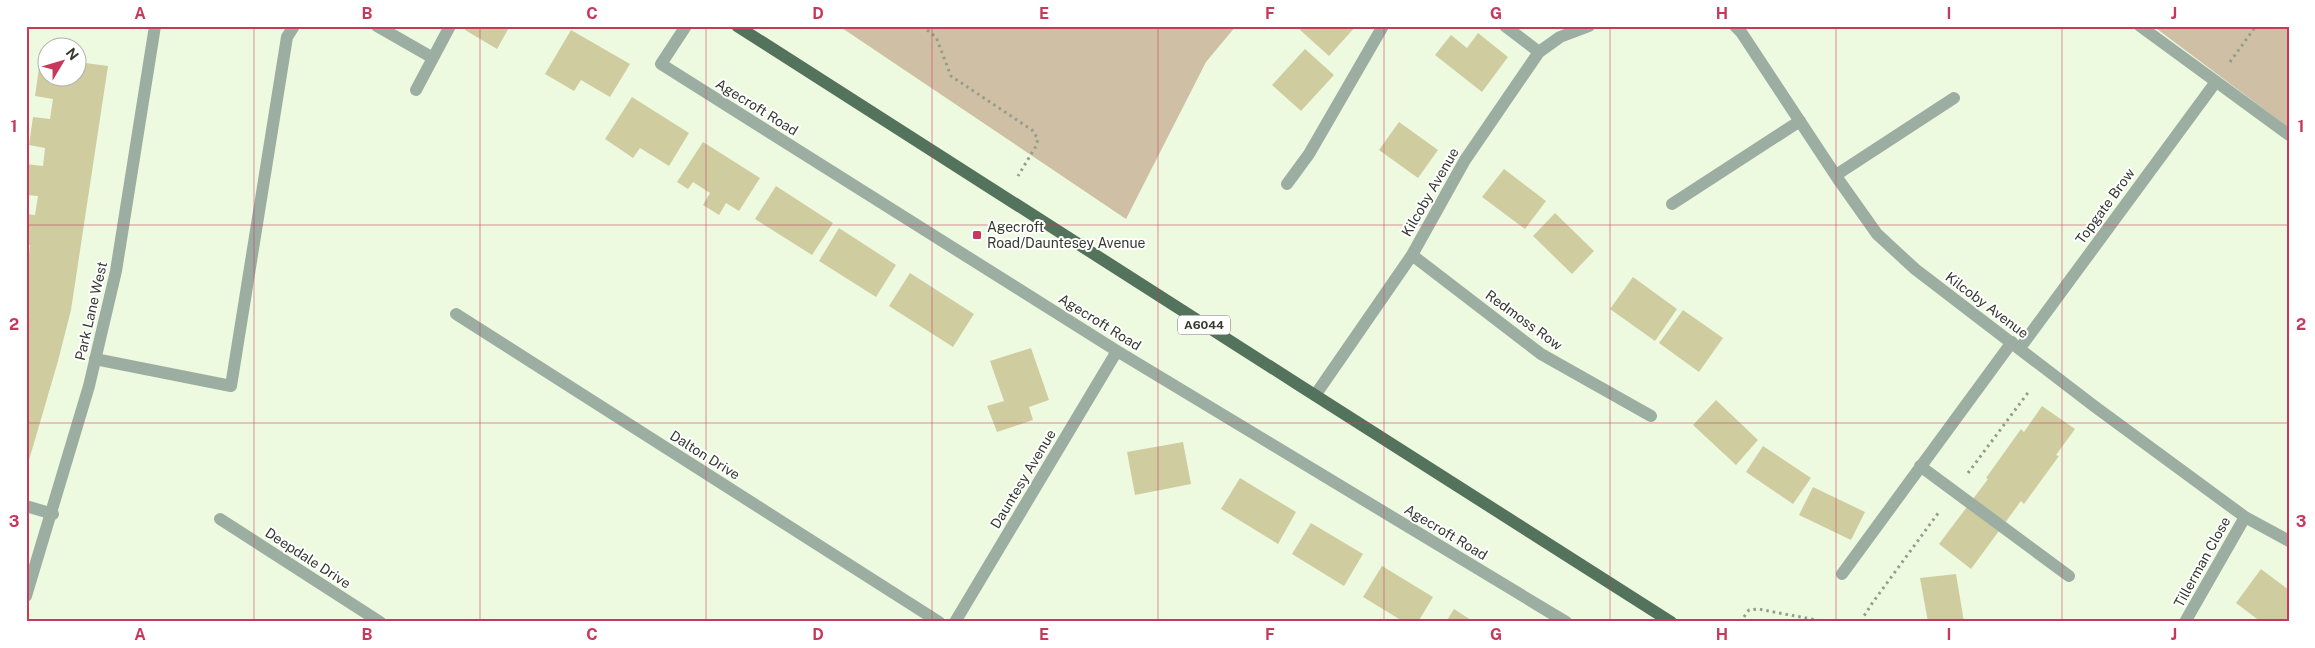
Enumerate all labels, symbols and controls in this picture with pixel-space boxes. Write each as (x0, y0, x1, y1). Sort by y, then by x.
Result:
text: A (134, 4, 146, 23)
text: B (362, 4, 373, 23)
text: C (586, 4, 598, 23)
text: D (812, 4, 824, 23)
text: E (1039, 4, 1049, 23)
text: F (1265, 4, 1275, 23)
text: G (1490, 4, 1502, 23)
text: H (1716, 4, 1728, 23)
text: I (1947, 4, 1951, 23)
text: J (2171, 4, 2177, 23)
north arrow (38, 38, 88, 88)
text: N (63, 45, 82, 63)
street label: Agecroft Road (713, 75, 801, 139)
text: 1 (11, 117, 17, 136)
text: 1 (2298, 117, 2304, 136)
street label: Kilcoby Avenue (1398, 145, 1462, 239)
street label: Topgate Brow (2072, 165, 2138, 247)
place label: Agecroft Road/Dauntesey Avenue (987, 219, 1146, 251)
marker: Agecroft Road/Dauntesey Avenue (971, 229, 983, 241)
street label: Park Lane West (72, 260, 110, 362)
street label: Kilcoby Avenue (1942, 269, 2032, 341)
street label: Redmoss Row (1482, 287, 1566, 353)
street label: Agecroft Road (1056, 290, 1144, 354)
text: 2 (9, 315, 19, 334)
text: 2 (2296, 315, 2306, 334)
road number: A6044 (1178, 316, 1230, 334)
street label: Dalton Drive (667, 427, 743, 483)
street label: Dauntesy Avenue (987, 427, 1059, 531)
street label: Agecroft Road (1402, 501, 1490, 563)
text: 3 (9, 512, 19, 531)
text: 3 (2296, 512, 2306, 531)
street label: Tillerman Close (2171, 514, 2233, 610)
street label: Deepdale Drive (262, 524, 354, 592)
text: A (134, 625, 146, 644)
text: B (362, 625, 373, 644)
text: C (586, 625, 598, 644)
text: D (812, 625, 824, 644)
text: E (1039, 625, 1049, 644)
text: F (1265, 625, 1275, 644)
text: G (1490, 625, 1502, 644)
text: H (1716, 625, 1728, 644)
text: I (1947, 625, 1951, 644)
text: J (2171, 625, 2177, 644)

